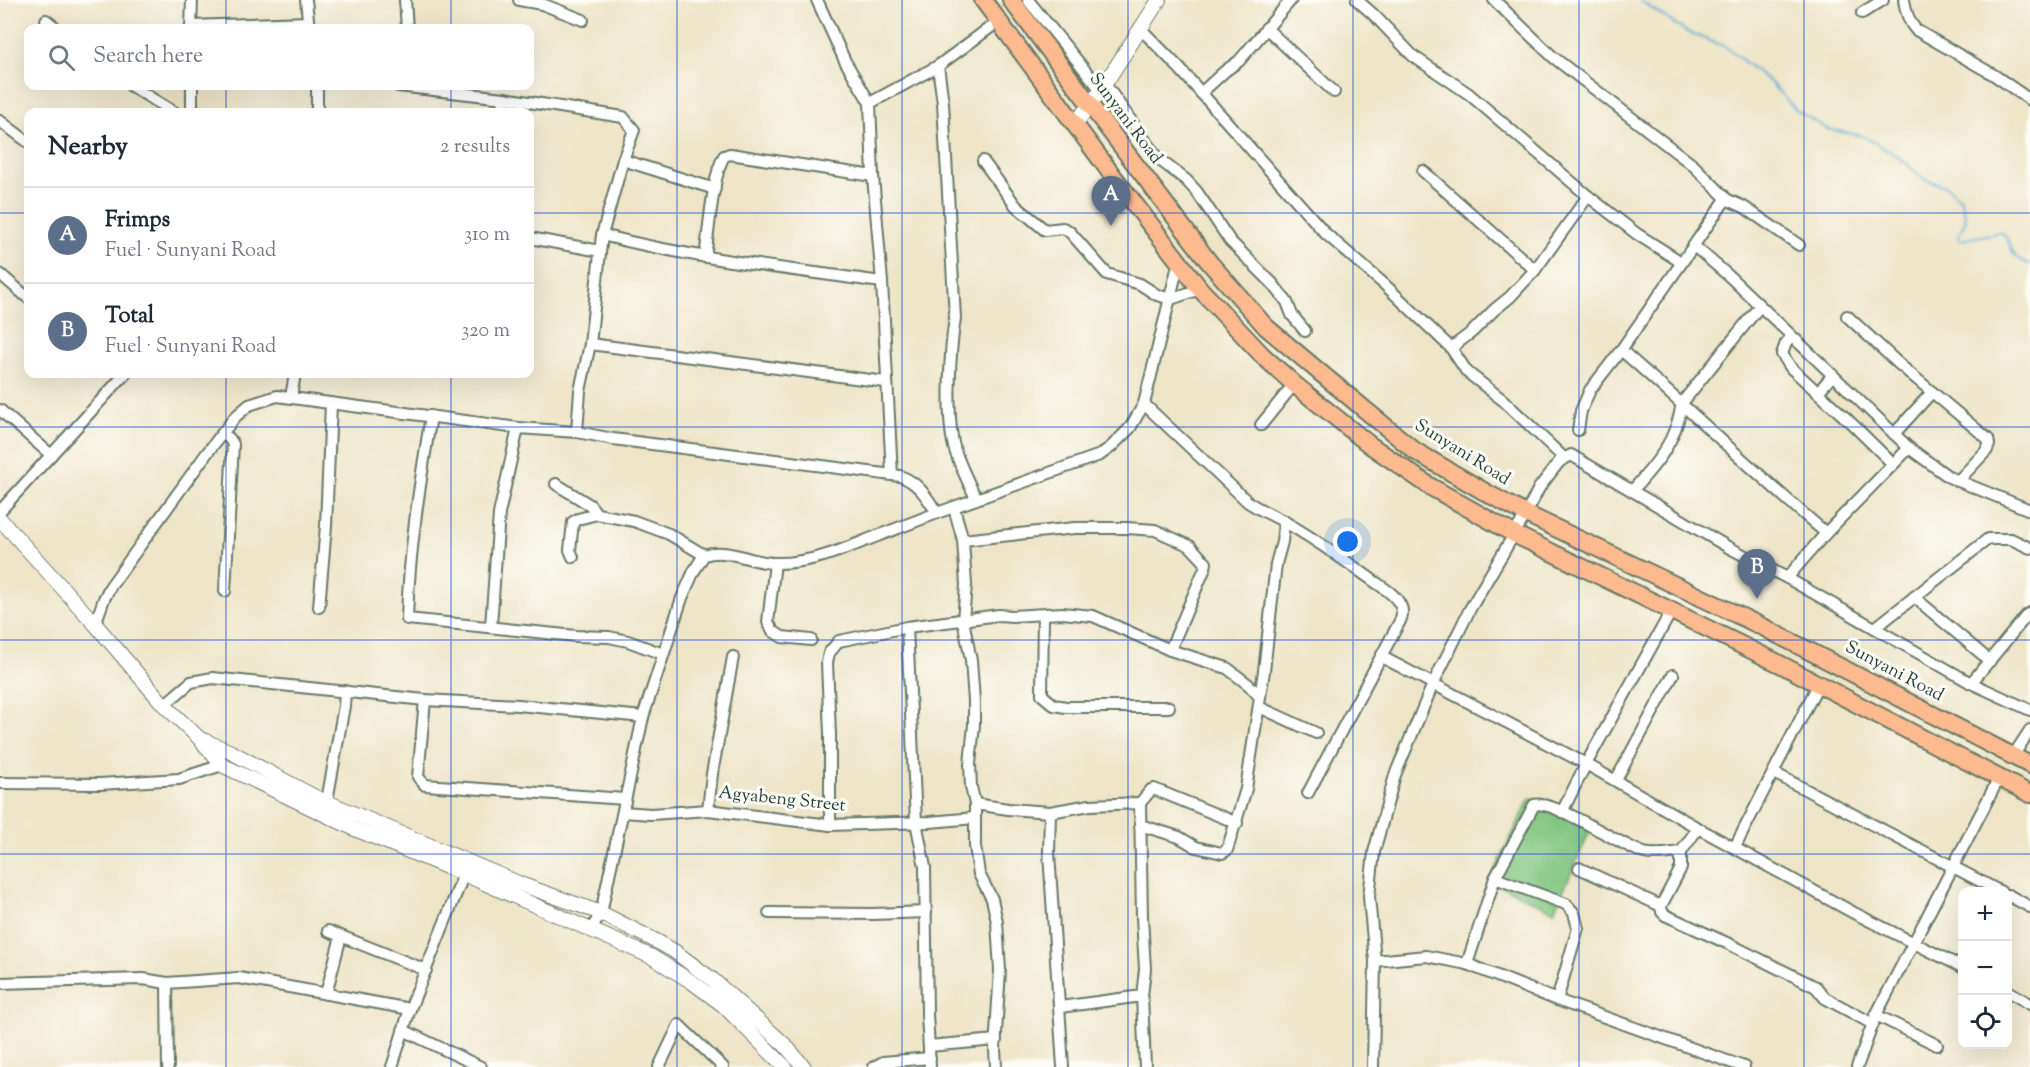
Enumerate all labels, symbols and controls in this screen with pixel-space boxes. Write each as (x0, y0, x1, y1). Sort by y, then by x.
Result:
search box (24, 24, 534, 90)
icon: search (45, 41, 78, 74)
text: Search here (93, 41, 203, 73)
street label: Sunyani Road (1082, 68, 1168, 170)
text: Nearby (48, 129, 128, 166)
text: 2 results (440, 133, 510, 162)
pin: A (1092, 176, 1130, 226)
text: Frimps (105, 205, 170, 237)
text: A (59, 221, 76, 250)
text: 310 m (464, 221, 510, 250)
text: Fuel · Sunyani Road (105, 237, 276, 266)
text: Total (105, 301, 154, 333)
text: B (61, 317, 74, 346)
text: 320 m (461, 317, 510, 346)
text: Fuel · Sunyani Road (105, 333, 276, 362)
street label: Sunyani Road (1409, 413, 1515, 493)
your location (1333, 527, 1362, 556)
pin: B (1738, 550, 1776, 599)
street label: Sunyani Road (1840, 635, 1948, 709)
street label: Agyabeng Street (717, 780, 847, 820)
map controls (1958, 887, 2012, 1049)
button: + (1958, 887, 2012, 941)
button: − (1958, 941, 2012, 995)
button: locate (1958, 995, 2012, 1049)

